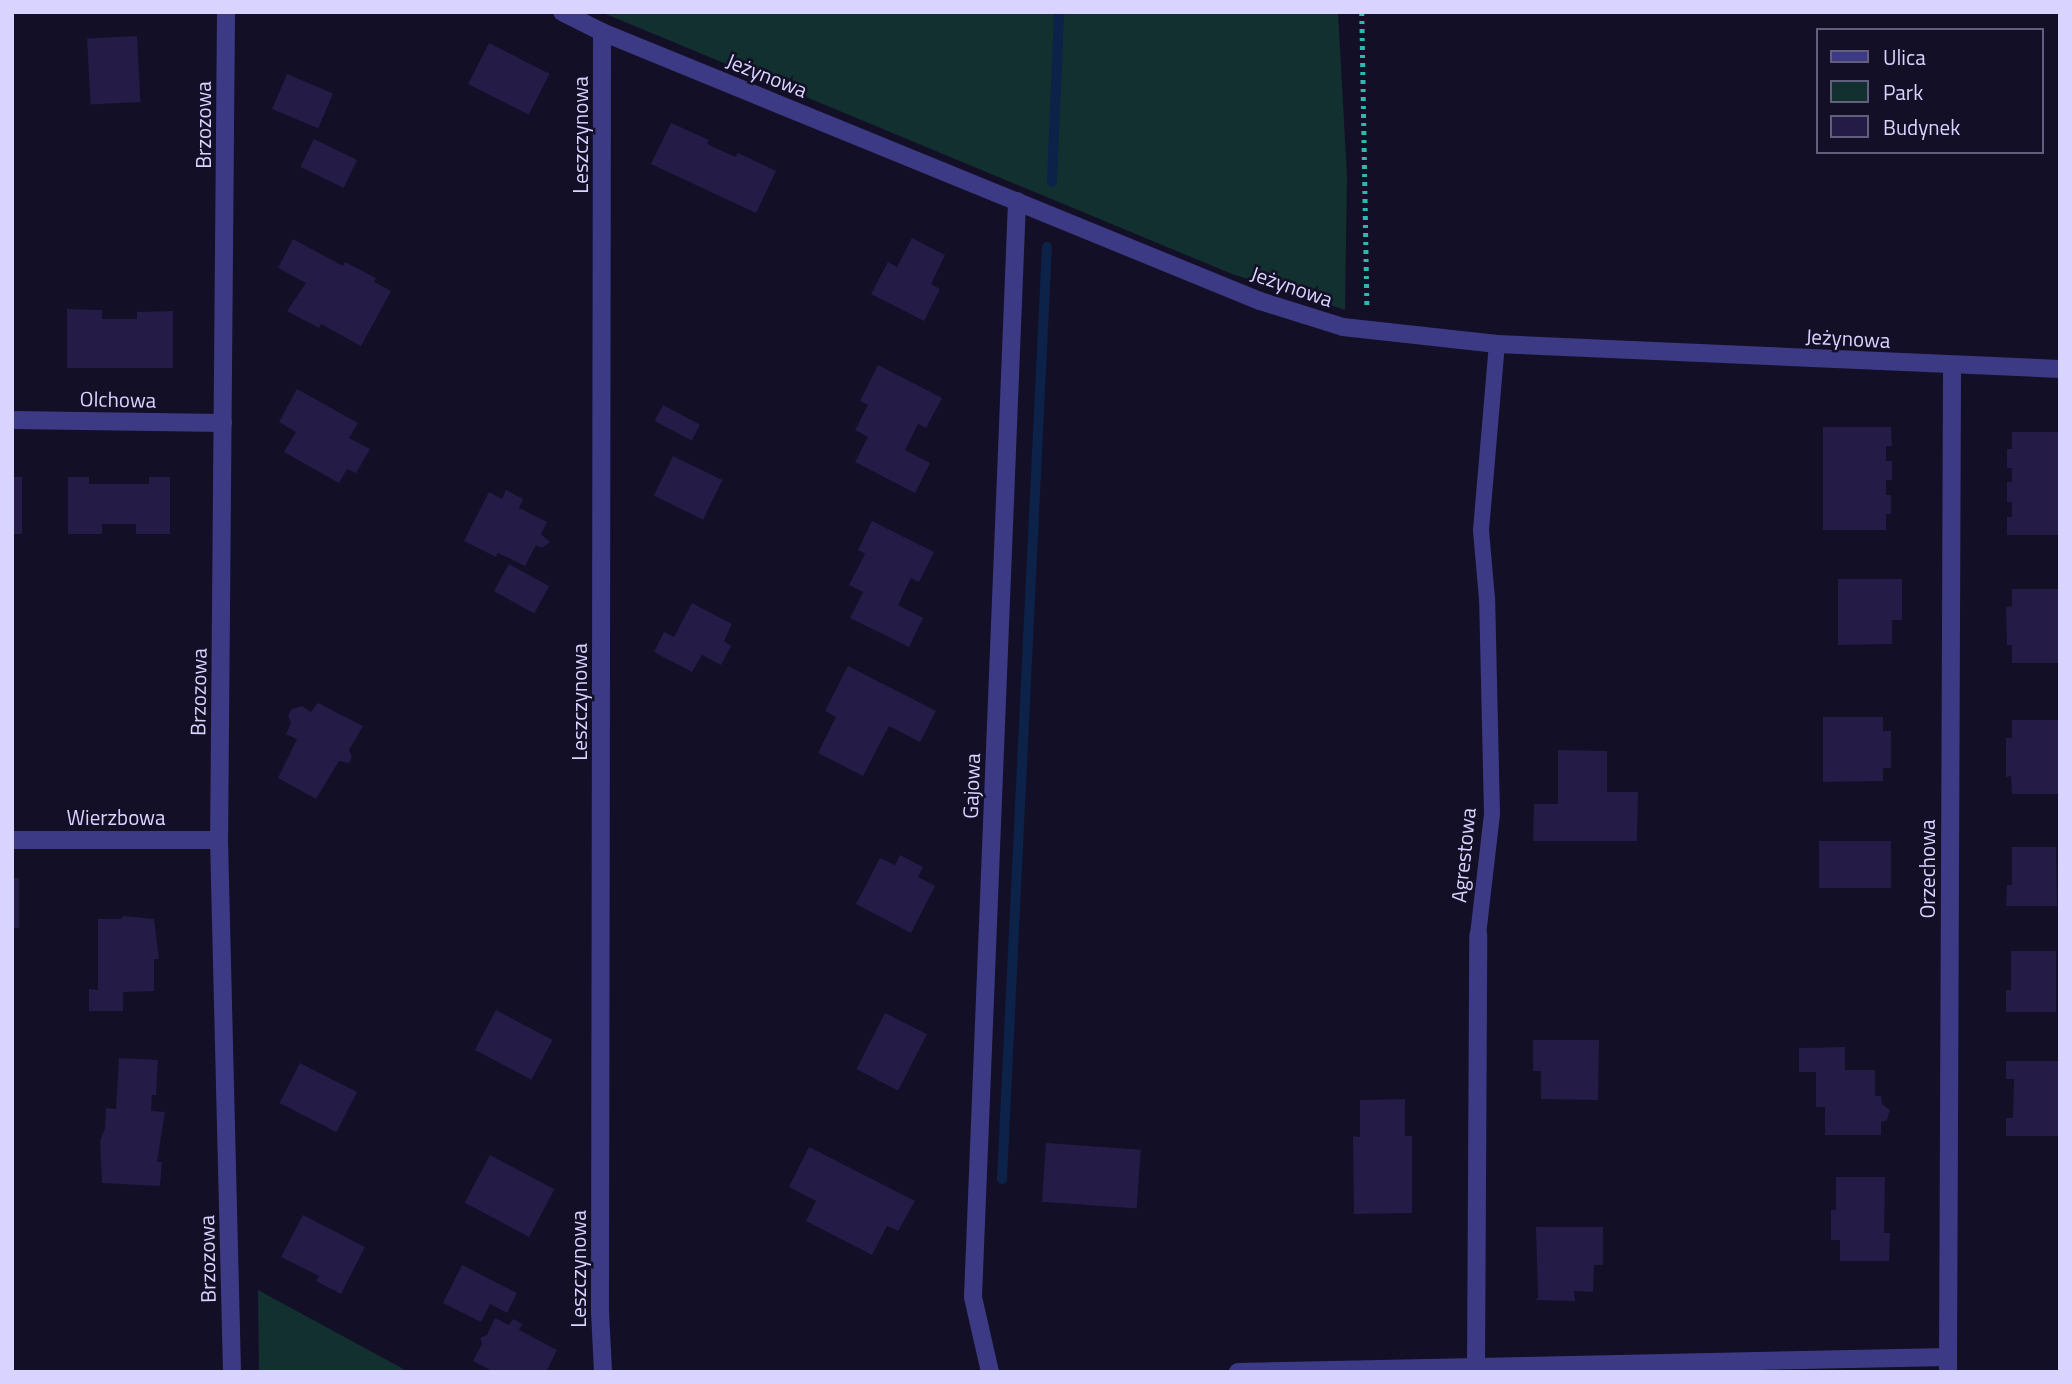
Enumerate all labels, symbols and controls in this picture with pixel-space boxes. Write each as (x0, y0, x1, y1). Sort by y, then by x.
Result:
legend (1816, 28, 2044, 154)
text: Ulica (1883, 41, 1926, 73)
street label: Jeżynowa (723, 47, 811, 103)
street label: Leszczynowa (567, 76, 593, 194)
text: Park (1883, 76, 1923, 108)
street label: Brzozowa (190, 81, 216, 169)
text: Budynek (1883, 111, 1960, 143)
street label: Jeżynowa (1248, 260, 1336, 312)
street label: Jeżynowa (1805, 323, 1891, 353)
street label: Olchowa (80, 386, 156, 412)
street label: Leszczynowa (566, 643, 592, 761)
street label: Brzozowa (185, 648, 211, 736)
street label: Gajowa (957, 753, 985, 819)
street label: Wierzbowa (66, 804, 166, 830)
street label: Agrestowa (1445, 806, 1481, 904)
street label: Orzechowa (1914, 819, 1940, 919)
street label: Leszczynowa (565, 1210, 591, 1328)
street label: Brzozowa (194, 1215, 220, 1303)

